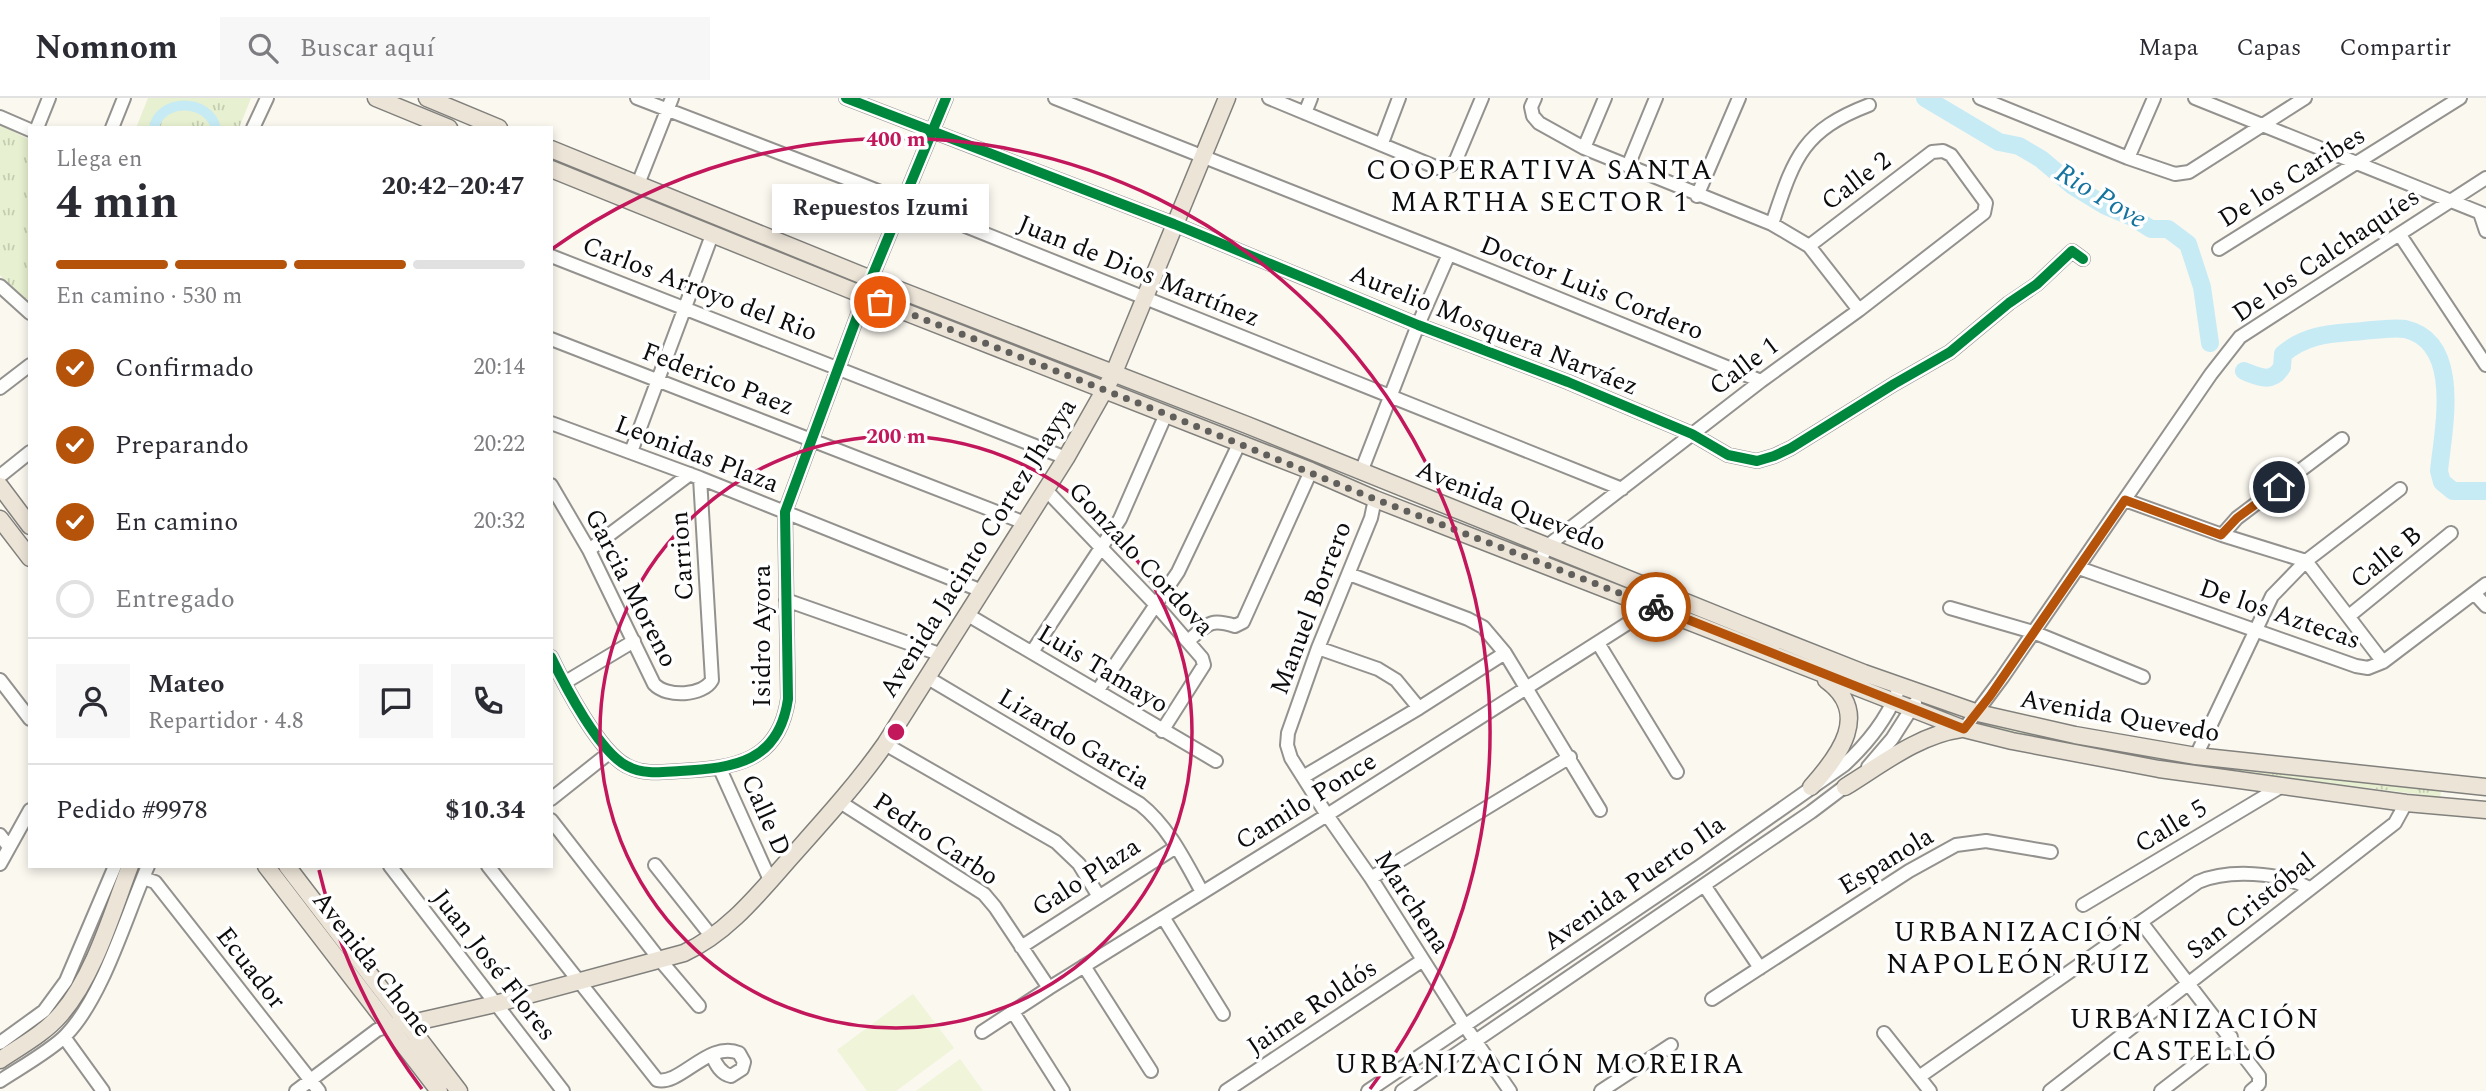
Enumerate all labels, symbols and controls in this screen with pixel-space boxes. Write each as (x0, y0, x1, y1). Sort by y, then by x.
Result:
search box (220, 17, 710, 80)
text: Nomnom (35, 23, 178, 73)
text: Buscar aquí (300, 28, 435, 68)
icon: search (244, 29, 282, 67)
text: Mapa (2138, 30, 2198, 66)
text: Capas (2236, 30, 2301, 66)
text: Compartir (2339, 30, 2451, 66)
street label: De los Caribes (2210, 116, 2374, 238)
text: 400 m (866, 124, 926, 156)
street label: Calle 2 (1812, 141, 1900, 221)
text: Llega en (56, 142, 142, 177)
district label: COOPERATIVA SANTA MARTHA SECTOR 1 (1366, 149, 1714, 224)
water label: Rio Pove (2047, 152, 2155, 240)
text: 20:42–20:47 (381, 166, 525, 206)
text: 4 min (56, 168, 178, 238)
street label: De los Calchaquíes (2224, 177, 2428, 333)
callout: Repuestos Izumi (772, 183, 988, 232)
text: Repuestos Izumi (792, 191, 969, 226)
street label: Juan de Dios Martínez (1012, 204, 1266, 338)
street label: Doctor Luis Cordero (1474, 225, 1710, 351)
street label: Carlos Arroyo del Rio (577, 226, 823, 352)
street label: Aurelio Mosquera Narváez (1344, 254, 1644, 406)
pin (850, 272, 910, 332)
text: En camino · 530 m (56, 279, 242, 314)
icon: bag (861, 283, 899, 321)
street label: Calle 1 (1700, 326, 1788, 406)
street label: Federico Paez (636, 332, 800, 426)
text: Confirmado (115, 348, 254, 388)
icon: check (56, 349, 94, 387)
text: 20:14 (473, 350, 525, 385)
street label: Avenida Jacinto Cortez Jhayya (869, 390, 1087, 706)
street label: Leonidas Plaza (609, 404, 785, 504)
text: 200 m (866, 421, 926, 453)
text: Preparando (115, 425, 249, 465)
icon: check (56, 426, 94, 464)
text: 20:22 (473, 427, 525, 462)
street label: Avenida Quevedo (1410, 450, 1612, 562)
pin (2249, 457, 2309, 517)
icon: home (2260, 468, 2298, 506)
street label: Gonzalo Cordova (1058, 472, 1224, 646)
street label: Garcia Moreno (574, 501, 688, 675)
text: En camino (115, 502, 238, 542)
icon: check (56, 503, 94, 541)
text: 20:32 (473, 504, 525, 539)
street label: Carrion (659, 510, 705, 602)
street label: Manuel Borrero (1260, 515, 1362, 701)
street label: Calle B (2341, 515, 2431, 599)
street label: Isidro Ayora (742, 564, 782, 708)
street label: De los Aztecas (2194, 568, 2366, 660)
courier (1621, 572, 1691, 642)
text: Entregado (115, 579, 235, 619)
icon: bike (1637, 588, 1675, 626)
street label: Luis Tamayo (1030, 614, 1176, 724)
button: person (56, 664, 130, 738)
text: Mateo (148, 664, 225, 704)
button: chat (359, 664, 433, 738)
button: phone (451, 664, 525, 738)
street label: Lizardo Garcia (990, 678, 1158, 800)
street label: Avenida Quevedo (2017, 679, 2223, 753)
text: Repartidor · 4.8 (148, 704, 304, 739)
centre of rings (884, 720, 908, 744)
street label: Camilo Ponce (1227, 742, 1385, 860)
street label: Calle D (730, 768, 802, 862)
street label: Pedro Carbo (865, 782, 1007, 896)
street label: Calle 5 (2127, 789, 2215, 863)
text: Pedido #9978 (56, 790, 207, 830)
text: $10.34 (445, 790, 525, 830)
street label: Avenida Puerto Ila (1535, 805, 1734, 961)
street label: Espanola (1831, 817, 1942, 905)
street label: Galo Plaza (1024, 827, 1149, 927)
street label: Marchena (1364, 843, 1460, 962)
street label: San Cristóbal (2178, 843, 2324, 969)
street label: Juan José Flores (422, 880, 566, 1050)
street label: Avenida Chone (302, 882, 442, 1046)
district label: URBANIZACIÓN NAPOLEÓN RUIZ (1886, 911, 2152, 986)
street label: Ecuador (206, 918, 296, 1018)
street label: Jaime Roldós (1238, 948, 1386, 1066)
district label: URBANIZACIÓN CASTELLÓ (2069, 998, 2321, 1073)
district label: URBANIZACIÓN MOREIRA (1334, 1043, 1746, 1086)

